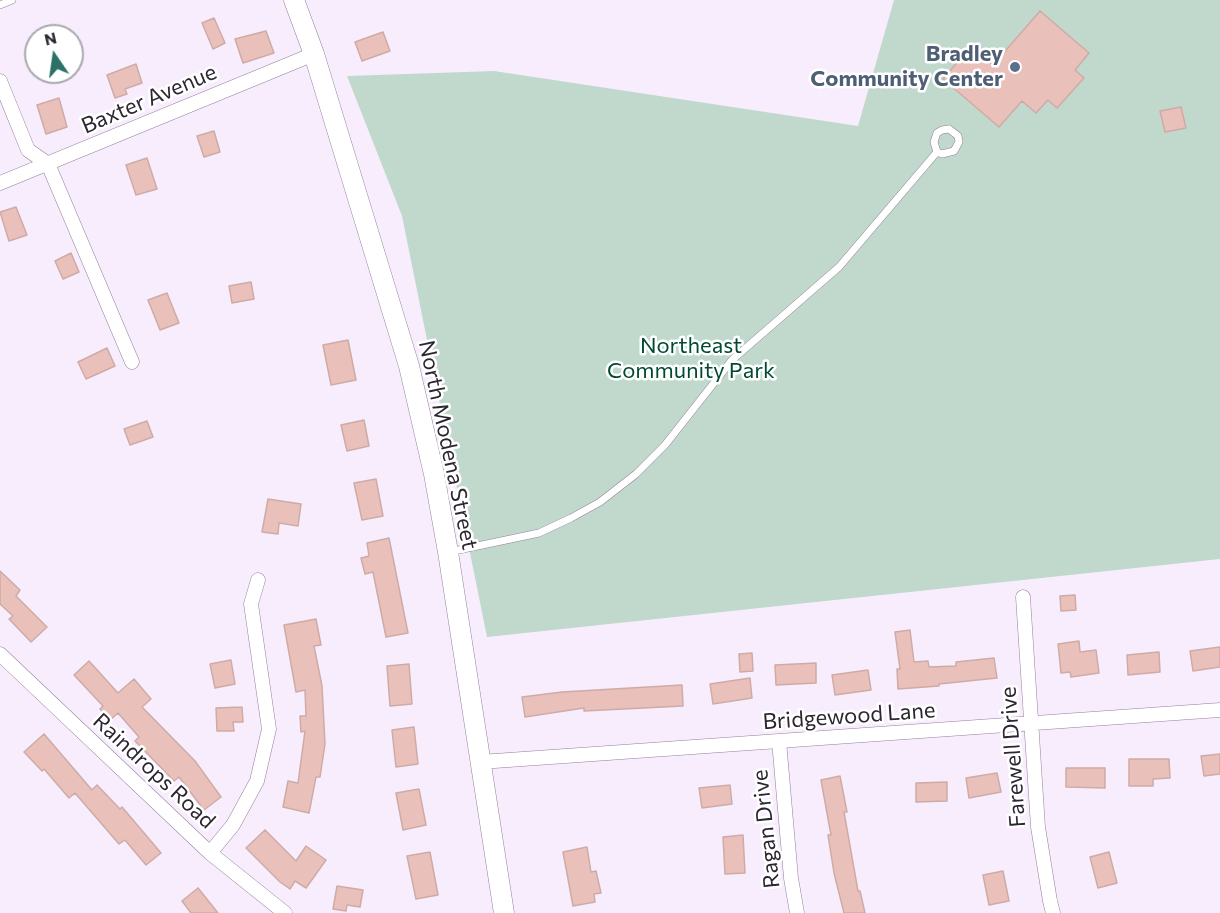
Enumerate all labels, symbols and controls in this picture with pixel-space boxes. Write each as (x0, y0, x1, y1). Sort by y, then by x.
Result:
north arrow (24, 24, 84, 84)
text: N (42, 27, 58, 49)
place label: Bradley Community Center (810, 41, 1003, 92)
street label: Baxter Avenue (77, 59, 221, 139)
marker: Bradley Community Center (1008, 60, 1022, 74)
park label: Northeast Community Park (607, 333, 775, 384)
street label: North Modena Street (413, 338, 483, 552)
street label: Farewell Drive (995, 686, 1031, 828)
street label: Bridgewood Lane (762, 697, 936, 735)
street label: Raindrops Road (88, 708, 220, 834)
street label: Ragan Drive (747, 768, 785, 890)

